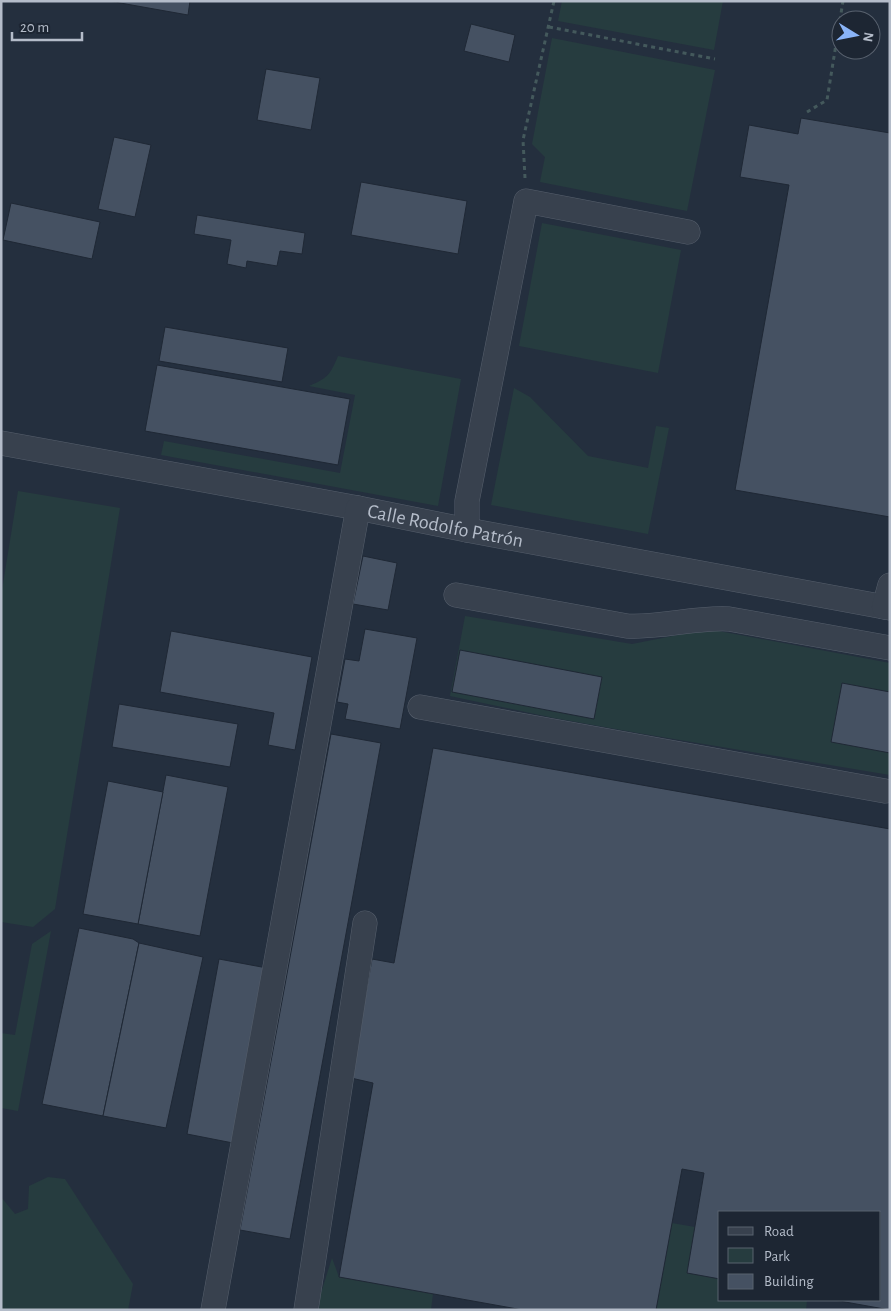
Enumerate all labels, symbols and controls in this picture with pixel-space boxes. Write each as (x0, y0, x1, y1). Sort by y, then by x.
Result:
scale bar (12, 10, 82, 42)
north arrow (831, 10, 881, 60)
text: 20 m (20, 20, 49, 35)
text: N (860, 31, 876, 43)
street label: Calle Rodolfo Patrón (366, 501, 525, 551)
legend (718, 1211, 881, 1301)
text: Road (764, 1224, 794, 1239)
text: Park (764, 1249, 790, 1264)
text: Building (764, 1274, 814, 1289)

